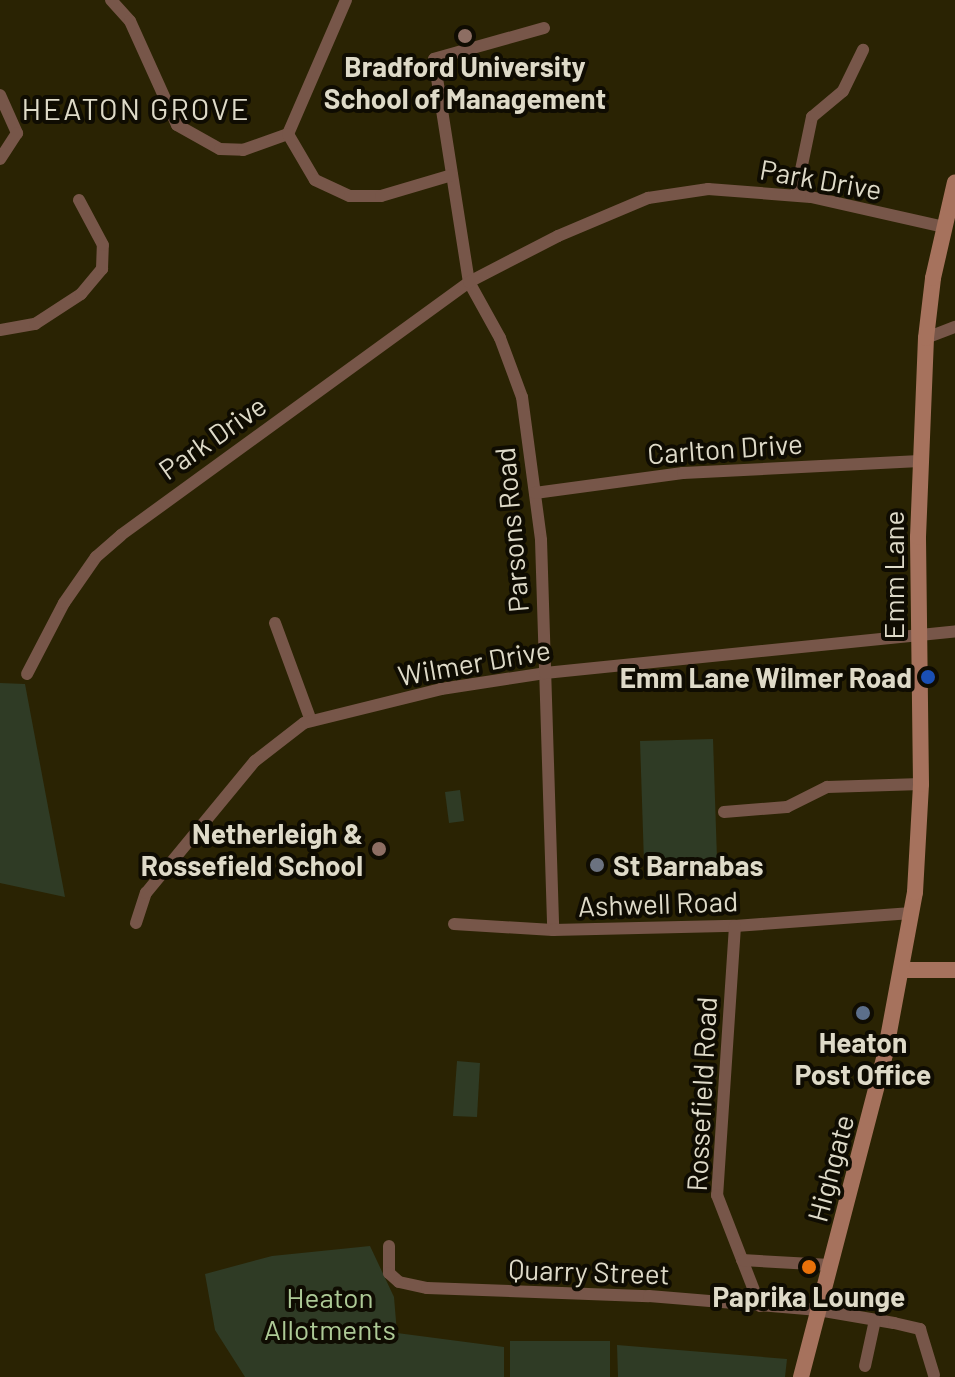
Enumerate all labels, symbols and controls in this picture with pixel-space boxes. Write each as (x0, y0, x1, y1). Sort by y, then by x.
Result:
marker: Bradford University School of Management (456, 27, 474, 45)
place label: Bradford University School of Management (324, 49, 606, 115)
district label: HEATON GROVE (21, 90, 251, 126)
street label: Park Drive (758, 152, 884, 206)
street label: Park Drive (152, 388, 272, 486)
street label: Carlton Drive (646, 426, 804, 470)
street label: Parsons Road (487, 446, 535, 614)
street label: Emm Lane (876, 511, 910, 639)
street label: Wilmer Drive (395, 632, 553, 692)
place label: Emm Lane Wilmer Road (620, 660, 912, 694)
marker: Emm Lane Wilmer Road (919, 668, 937, 686)
place label: Netherleigh & Rossefield School (141, 816, 363, 882)
marker: Netherleigh & Rossefield School (370, 840, 388, 858)
place label: St Barnabas (613, 848, 763, 882)
marker: St Barnabas (588, 856, 606, 874)
street label: Ashwell Road (577, 883, 739, 923)
street label: Rossefield Road (679, 996, 723, 1192)
marker: Heaton Post Office (854, 1004, 872, 1022)
place label: Heaton Post Office (795, 1025, 931, 1091)
street label: Highgate (800, 1111, 860, 1225)
street label: Quarry Street (508, 1251, 670, 1291)
marker: Paprika Lounge (800, 1258, 818, 1276)
place label: Paprika Lounge (713, 1279, 905, 1313)
park label: Heaton Allotments (264, 1280, 396, 1346)

